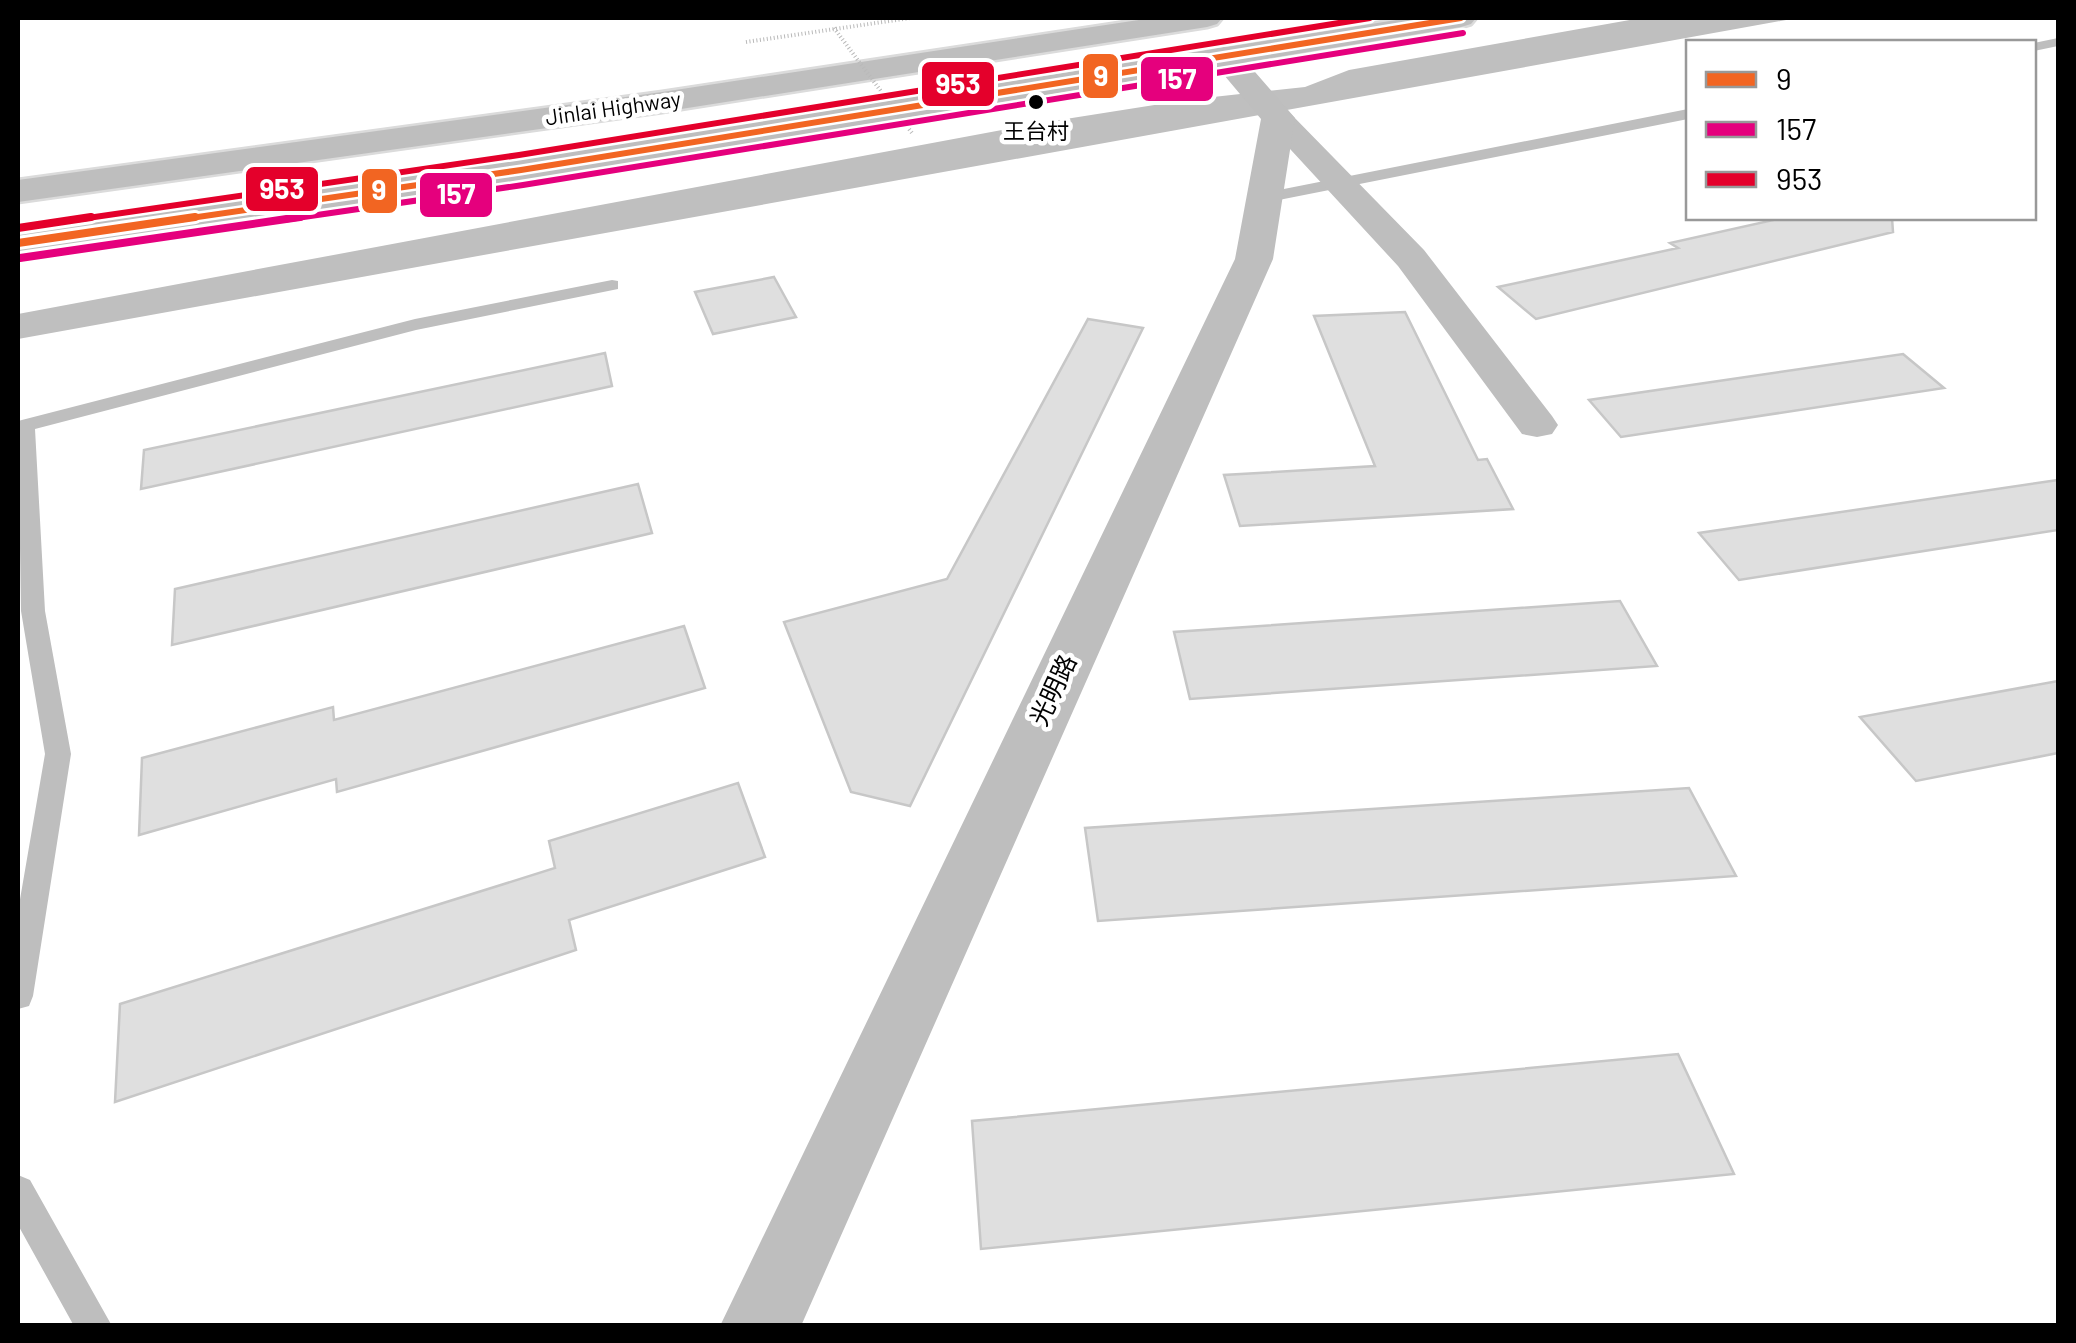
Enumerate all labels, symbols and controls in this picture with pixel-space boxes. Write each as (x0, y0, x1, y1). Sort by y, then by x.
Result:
legend (1686, 40, 2036, 220)
line badge: 9 (1081, 52, 1120, 100)
line badge: 157 (1139, 55, 1215, 103)
text: 9 (1094, 58, 1108, 92)
line badge: 953 (920, 60, 996, 108)
text: 9 (1776, 60, 1792, 96)
text: 157 (1158, 61, 1197, 95)
text: 953 (935, 66, 981, 100)
street label: Jinlai Highway (543, 85, 682, 129)
marker: 王台村 (1026, 92, 1046, 112)
text: 157 (1776, 110, 1816, 146)
place label: 王台村 (1003, 117, 1069, 143)
text: 953 (1776, 160, 1823, 196)
line badge: 953 (244, 165, 320, 213)
line badge: 9 (360, 167, 399, 215)
text: 953 (259, 171, 305, 205)
line badge: 157 (418, 171, 494, 219)
text: 9 (372, 172, 386, 206)
text: 157 (437, 176, 476, 210)
street label: 光明路 (1023, 649, 1082, 730)

